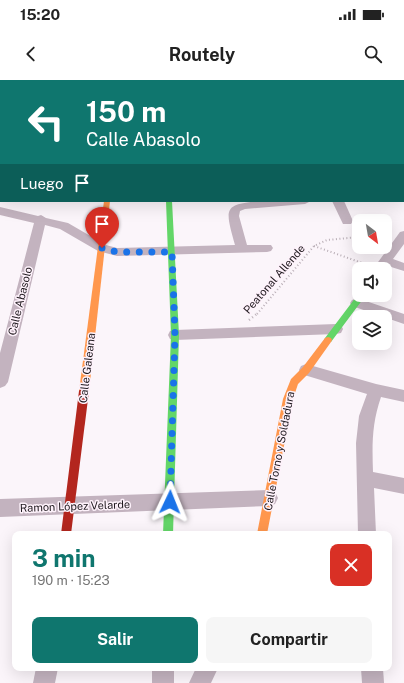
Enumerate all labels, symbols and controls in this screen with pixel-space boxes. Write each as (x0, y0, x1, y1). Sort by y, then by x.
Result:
text: 15:20 (20, 6, 60, 23)
icon: back (20, 43, 42, 65)
icon: search (362, 43, 384, 65)
text: Routely (169, 44, 235, 65)
text: 150 m (86, 95, 166, 128)
icon: left (20, 96, 72, 148)
text: Calle Abasolo (86, 129, 201, 150)
icon: arrive (71, 172, 93, 194)
text: Luego (20, 175, 63, 192)
pin (85, 207, 119, 248)
icon: arrive (91, 213, 113, 235)
north arrow (352, 214, 392, 254)
map controls (352, 214, 392, 350)
street label: Peatonal Allende (241, 242, 307, 316)
button: sound (352, 262, 392, 302)
street label: Calle Abasolo (6, 266, 34, 336)
button: layers (352, 310, 392, 350)
street label: Calle Galeana (77, 332, 97, 404)
street label: Calle Torno y Soldadura (262, 390, 296, 512)
position arrow (149, 481, 191, 523)
street label: Ramon López Velarde (20, 498, 130, 514)
text: 3 min (32, 544, 96, 572)
button: close (330, 544, 372, 586)
text: 190 m · 15:23 (32, 573, 110, 588)
button: Salir (32, 617, 198, 663)
button: Compartir (206, 617, 372, 663)

